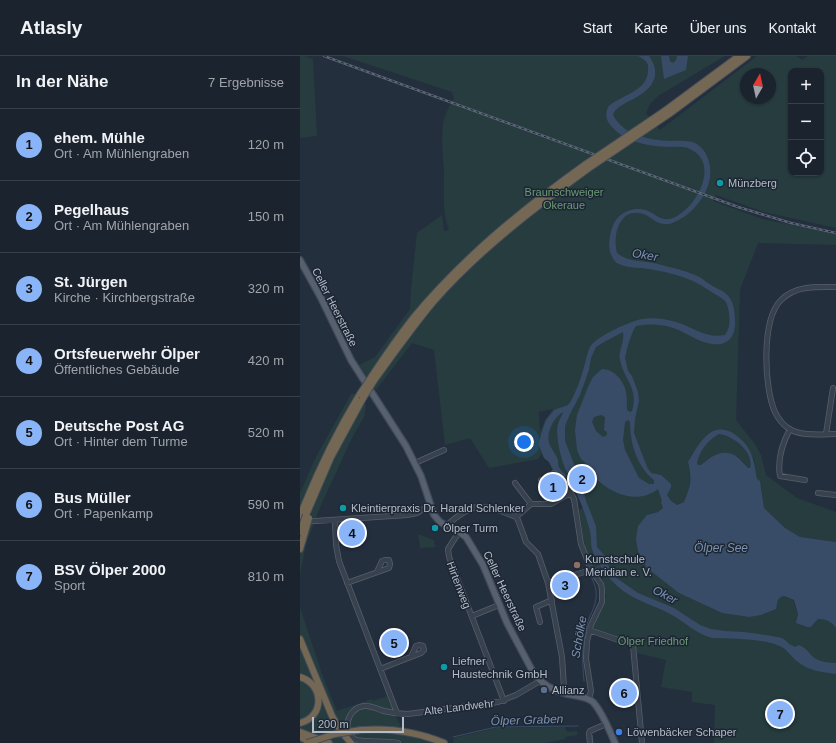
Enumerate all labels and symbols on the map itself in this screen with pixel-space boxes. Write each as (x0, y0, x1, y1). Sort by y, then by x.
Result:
north arrow (740, 68, 776, 104)
place label: Münzberg (728, 177, 777, 189)
marker: Münzberg (715, 178, 725, 188)
park label: Braunschweiger Okeraue (525, 186, 604, 211)
water label: Oker (631, 246, 660, 264)
street label: Celler Heerstraße (310, 266, 360, 348)
your location (514, 432, 534, 452)
pin: 2 (569, 464, 595, 494)
pin: 1 (540, 472, 566, 502)
place label: Kleintierpraxis Dr. Harald Schlenker (351, 502, 525, 514)
marker: Kleintierpraxis Dr. Harald Schlenker (338, 503, 348, 513)
pin: 4 (339, 518, 365, 548)
place label: Ölper Turm (443, 522, 498, 534)
marker: Ölper Turm (430, 523, 440, 533)
water label: Ölper See (694, 541, 748, 555)
street label: Celler Heerstraße (481, 549, 529, 633)
place label: Kunstschule Meridian e. V. (585, 553, 652, 578)
street label: Hirtenweg (445, 560, 473, 610)
marker: Kunstschule Meridian e. V. (572, 560, 582, 570)
pin: 3 (552, 570, 578, 600)
water label: Oker (650, 583, 681, 608)
water label: Schölke (568, 614, 590, 659)
pin: 5 (381, 628, 407, 658)
park label: Ölper Friedhof (618, 635, 689, 647)
place label: Liefner Haustechnik GmbH (452, 655, 547, 680)
marker: Liefner Haustechnik GmbH (439, 662, 449, 672)
pin: 6 (611, 678, 637, 708)
place label: Allianz (552, 684, 584, 696)
marker: Allianz (539, 685, 549, 695)
street label: Alte Landwehr (423, 697, 495, 717)
pin: 7 (767, 699, 793, 729)
water label: Ölper Graben (490, 712, 564, 728)
scale bar (312, 715, 404, 734)
place label: Löwenbäcker Schaper (627, 726, 737, 738)
marker: Löwenbäcker Schaper (614, 727, 624, 737)

